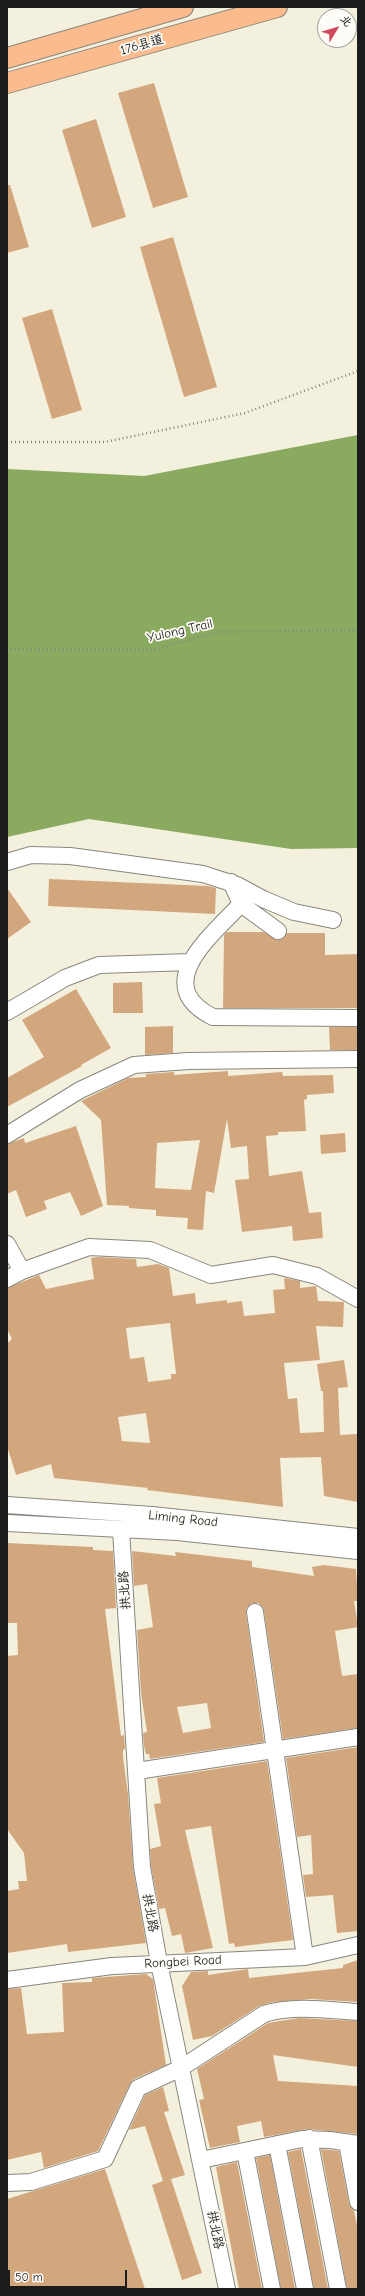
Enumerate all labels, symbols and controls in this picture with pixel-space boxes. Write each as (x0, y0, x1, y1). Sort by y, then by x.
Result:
north arrow (317, 8, 357, 48)
text: 北 (338, 13, 355, 29)
street label: 176县道 (119, 31, 165, 59)
street label: Yulong Trail (146, 616, 214, 646)
street label: Liming Road (148, 1508, 218, 1530)
street label: 拱北路 (116, 1570, 134, 1610)
street label: 拱北路 (139, 1892, 161, 1934)
street label: Rongbei Road (144, 1952, 222, 1972)
street label: 拱北路 (204, 2209, 226, 2251)
scale bar (10, 2262, 129, 2288)
text: 50 m (15, 2270, 43, 2284)

